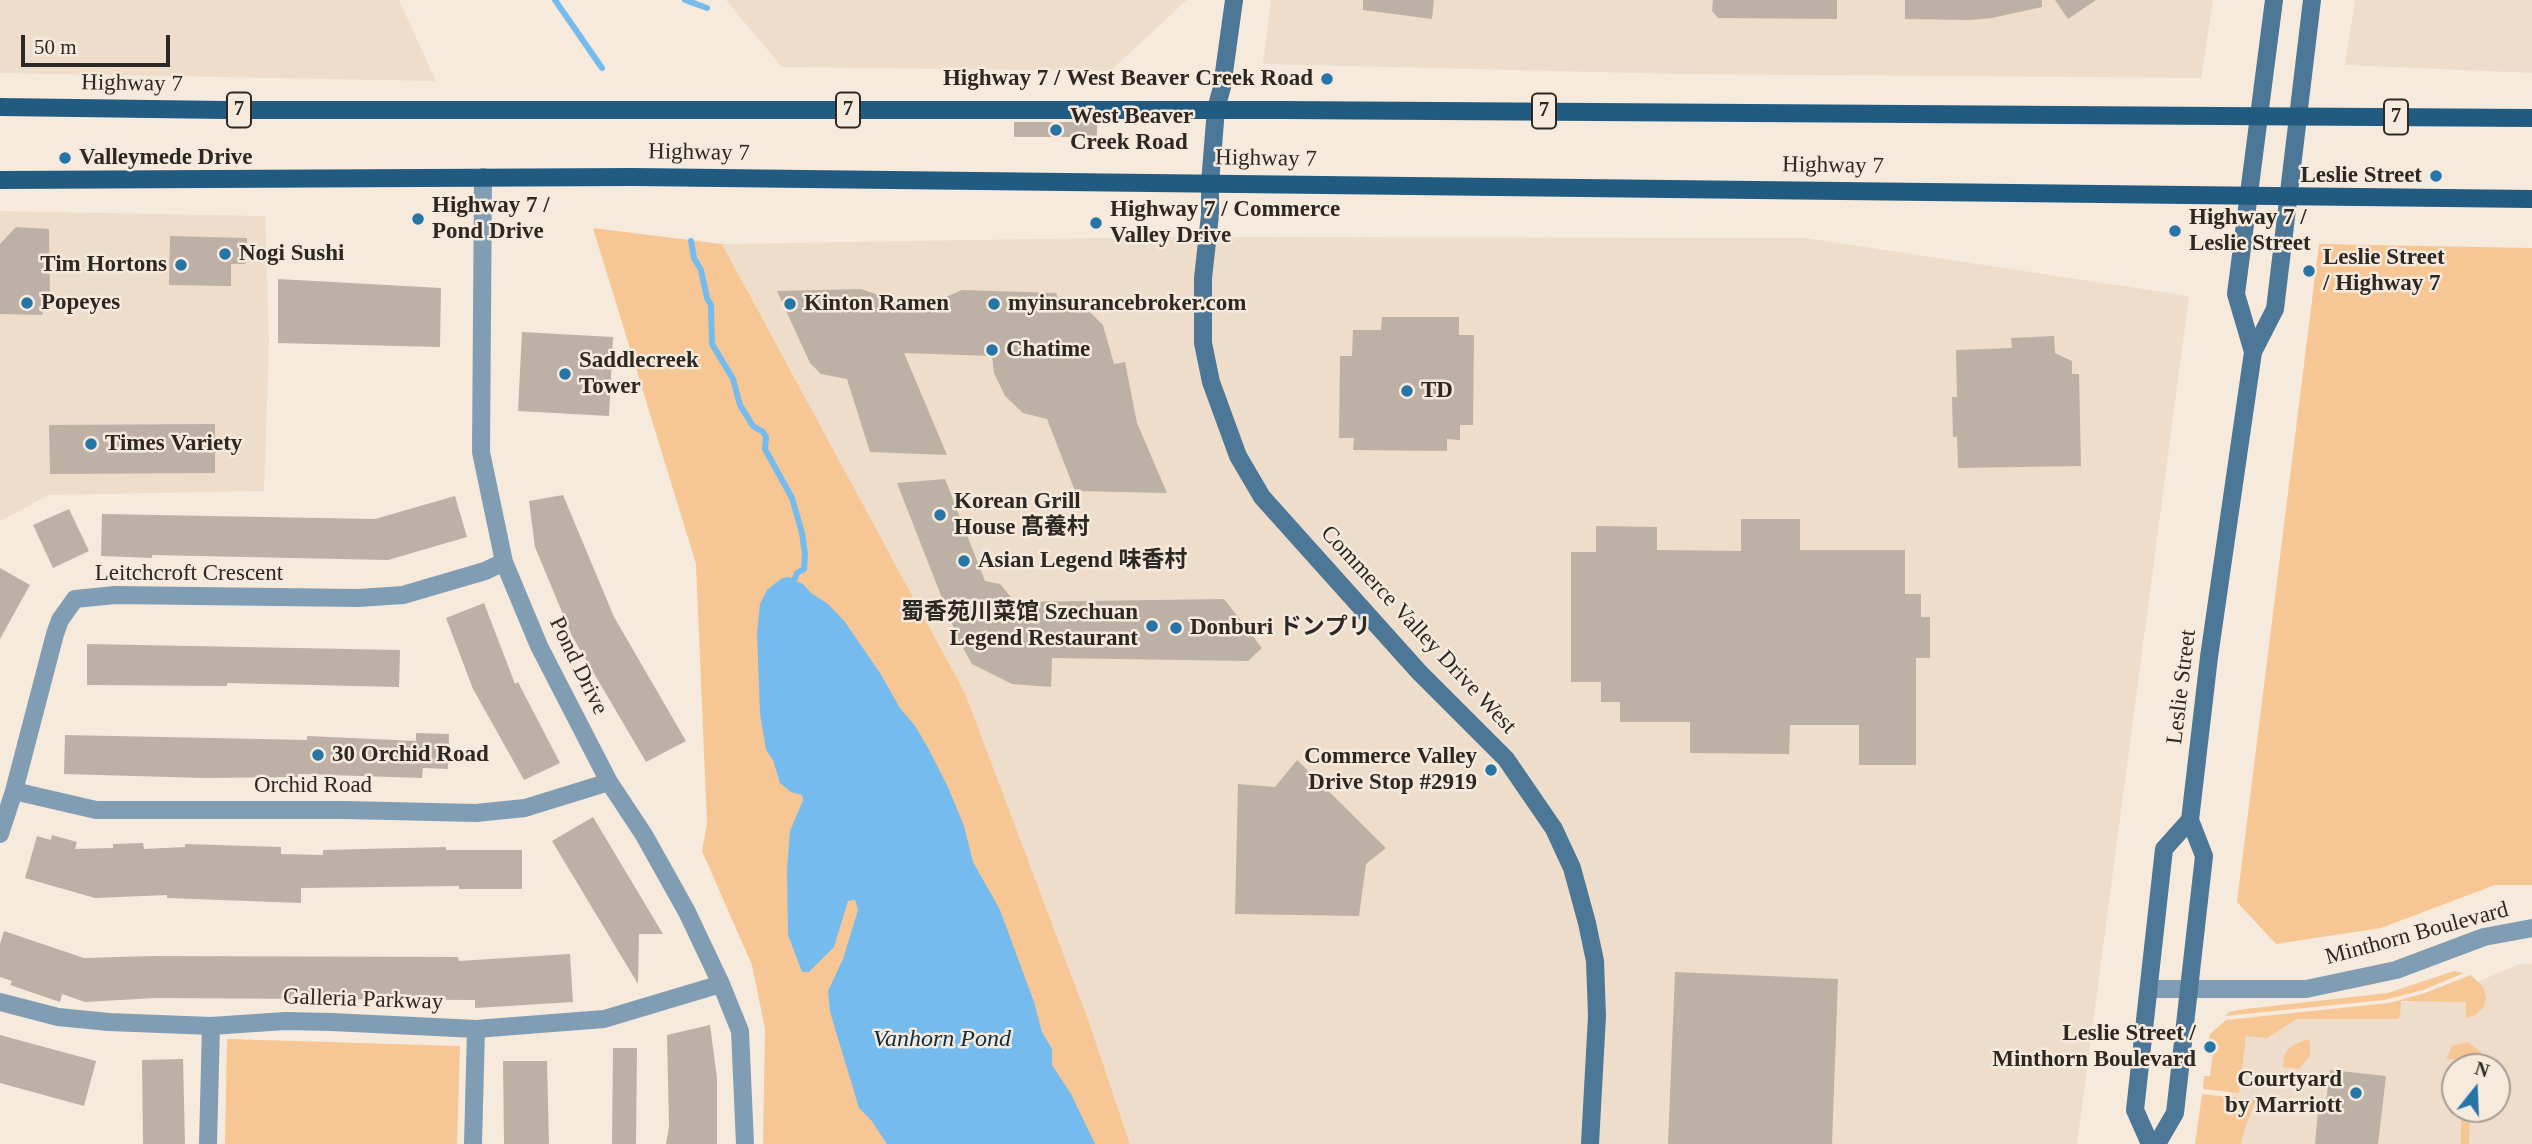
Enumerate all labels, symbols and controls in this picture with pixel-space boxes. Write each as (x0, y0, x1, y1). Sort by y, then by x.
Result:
scale bar (24, 21, 173, 65)
text: 50 m (34, 35, 77, 59)
place label: Highway 7 / West Beaver Creek Road (943, 65, 1313, 93)
street label: Highway 7 (81, 69, 183, 99)
marker: Highway 7 / West Beaver Creek Road (1319, 71, 1335, 87)
road number: 7 (227, 92, 251, 128)
road number: 7 (836, 92, 860, 128)
road number: 7 (1532, 94, 1556, 128)
road number: 7 (2384, 100, 2408, 134)
place label: West Beaver Creek Road (1070, 103, 1193, 157)
marker: West Beaver Creek Road (1048, 122, 1064, 138)
street label: Highway 7 (648, 138, 750, 168)
place label: Valleymede Drive (79, 144, 253, 172)
street label: Highway 7 (1215, 144, 1317, 174)
marker: Valleymede Drive (57, 150, 73, 166)
street label: Highway 7 (1782, 151, 1884, 181)
place label: Leslie Street (2300, 162, 2422, 190)
marker: Leslie Street (2428, 168, 2444, 184)
place label: Highway 7 / Pond Drive (432, 192, 550, 246)
place label: Highway 7 / Commerce Valley Drive (1110, 196, 1340, 250)
place label: Highway 7 / Leslie Street (2189, 204, 2311, 258)
marker: Highway 7 / Pond Drive (410, 211, 426, 227)
marker: Highway 7 / Commerce Valley Drive (1088, 215, 1104, 231)
marker: Highway 7 / Leslie Street (2167, 223, 2183, 239)
place label: Nogi Sushi (239, 240, 344, 268)
place label: Leslie Street / Highway 7 (2323, 244, 2445, 298)
marker: Nogi Sushi (217, 246, 233, 262)
place label: Tim Hortons (40, 251, 167, 279)
marker: Tim Hortons (173, 257, 189, 273)
marker: Leslie Street / Highway 7 (2301, 263, 2317, 279)
place label: Popeyes (41, 289, 120, 317)
place label: Kinton Ramen (804, 290, 949, 318)
place label: myinsurancebroker.com (1008, 290, 1246, 318)
marker: Popeyes (19, 295, 35, 311)
marker: Kinton Ramen (782, 296, 798, 312)
marker: myinsurancebroker.com (986, 296, 1002, 312)
place label: Chatime (1006, 336, 1090, 364)
marker: Chatime (984, 342, 1000, 358)
place label: Saddlecreek Tower (579, 347, 699, 401)
marker: Saddlecreek Tower (557, 366, 573, 382)
place label: TD (1421, 377, 1453, 405)
marker: TD (1399, 383, 1415, 399)
place label: Times Variety (105, 430, 242, 458)
marker: Times Variety (83, 436, 99, 452)
place label: Korean Grill House 髙養村 (954, 488, 1090, 542)
marker: Korean Grill House 髙養村 (932, 507, 948, 523)
street label: Commerce Valley Drive West (1314, 520, 1522, 740)
place label: Asian Legend 味香村 (978, 547, 1188, 575)
marker: Asian Legend 味香村 (956, 553, 972, 569)
street label: Leitchcroft Crescent (95, 560, 283, 588)
place label: 蜀香苑川菜馆 Szechuan Legend Restaurant (901, 599, 1138, 653)
street label: Pond Drive (542, 613, 614, 719)
place label: Donburi ドンプリ (1190, 614, 1371, 642)
marker: 蜀香苑川菜馆 Szechuan Legend Restaurant (1144, 618, 1160, 634)
marker: Donburi ドンプリ (1168, 620, 1184, 636)
street label: Leslie Street (2161, 628, 2203, 746)
place label: 30 Orchid Road (332, 741, 489, 769)
place label: Commerce Valley Drive Stop #2919 (1304, 743, 1477, 797)
marker: 30 Orchid Road (310, 747, 326, 763)
marker: Commerce Valley Drive Stop #2919 (1483, 762, 1499, 778)
street label: Orchid Road (254, 772, 372, 800)
street label: Minthorn Boulevard (2322, 896, 2512, 972)
street label: Galleria Parkway (282, 983, 444, 1017)
place label: Leslie Street / Minthorn Boulevard (1992, 1020, 2196, 1074)
water label: Vanhorn Pond (873, 1026, 1011, 1054)
marker: Leslie Street / Minthorn Boulevard (2202, 1039, 2218, 1055)
north arrow (2441, 1053, 2511, 1123)
text: N (2472, 1057, 2492, 1082)
place label: Courtyard by Marriott (2225, 1066, 2342, 1120)
marker: Courtyard by Marriott (2348, 1085, 2364, 1101)

